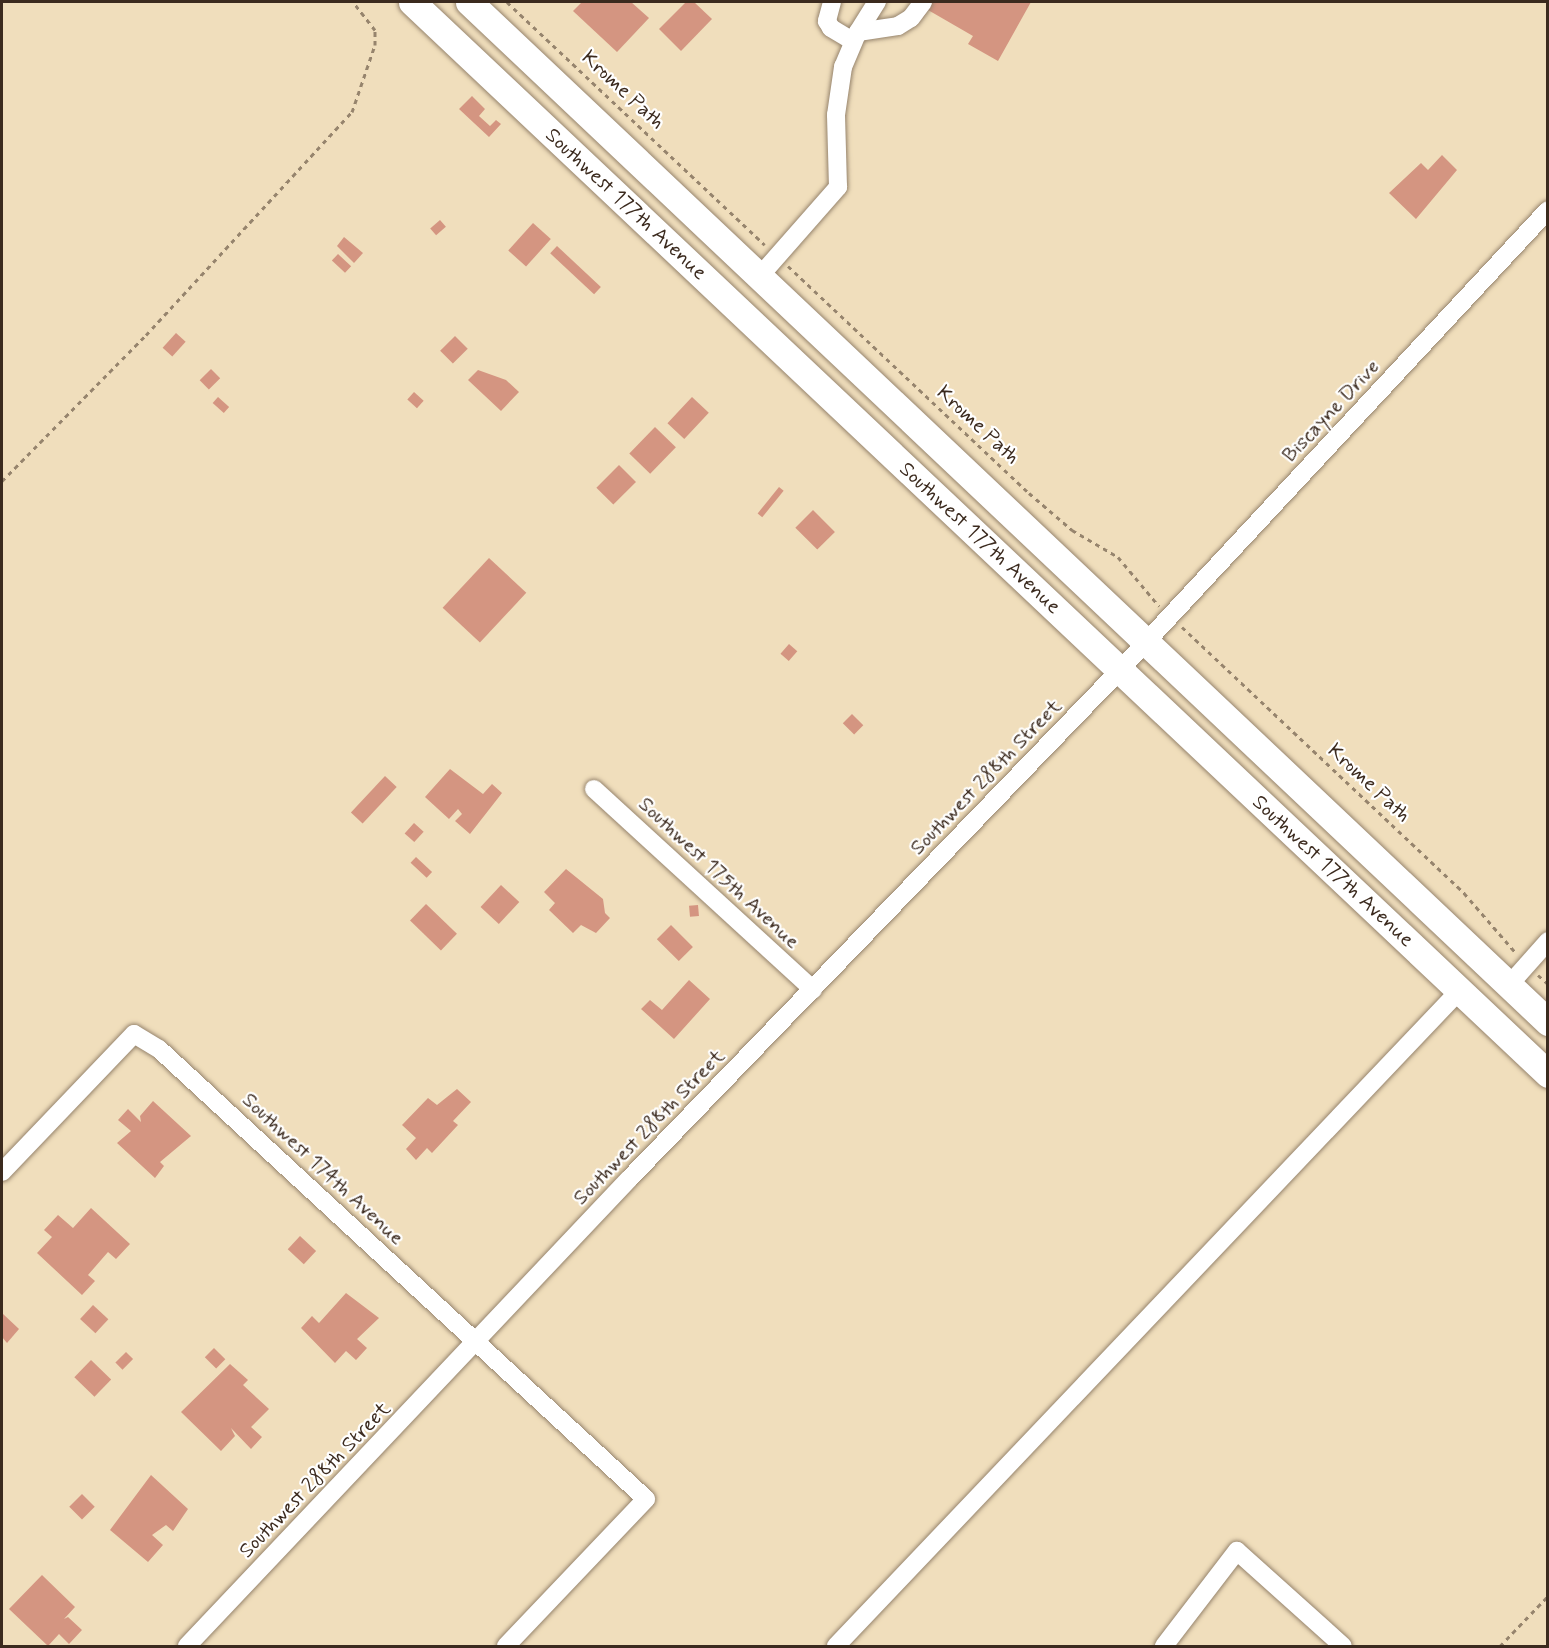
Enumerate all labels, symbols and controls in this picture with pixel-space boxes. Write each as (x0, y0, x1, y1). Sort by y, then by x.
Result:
street label: Krome Path (576, 45, 670, 135)
street label: Southwest 177th Avenue (540, 123, 712, 285)
street label: Biscayne Drive (1278, 355, 1384, 467)
street label: Krome Path (931, 380, 1025, 470)
street label: Southwest 177th Avenue (894, 457, 1066, 619)
street label: Southwest 288th Street (905, 694, 1067, 860)
street label: Krome Path (1322, 738, 1416, 828)
street label: Southwest 177th Avenue (1247, 790, 1419, 952)
street label: Southwest 175th Avenue (633, 792, 805, 954)
street label: Southwest 288th Street (568, 1044, 730, 1210)
street label: Southwest 174th Avenue (237, 1087, 409, 1251)
street label: Southwest 288th Street (234, 1397, 396, 1563)

